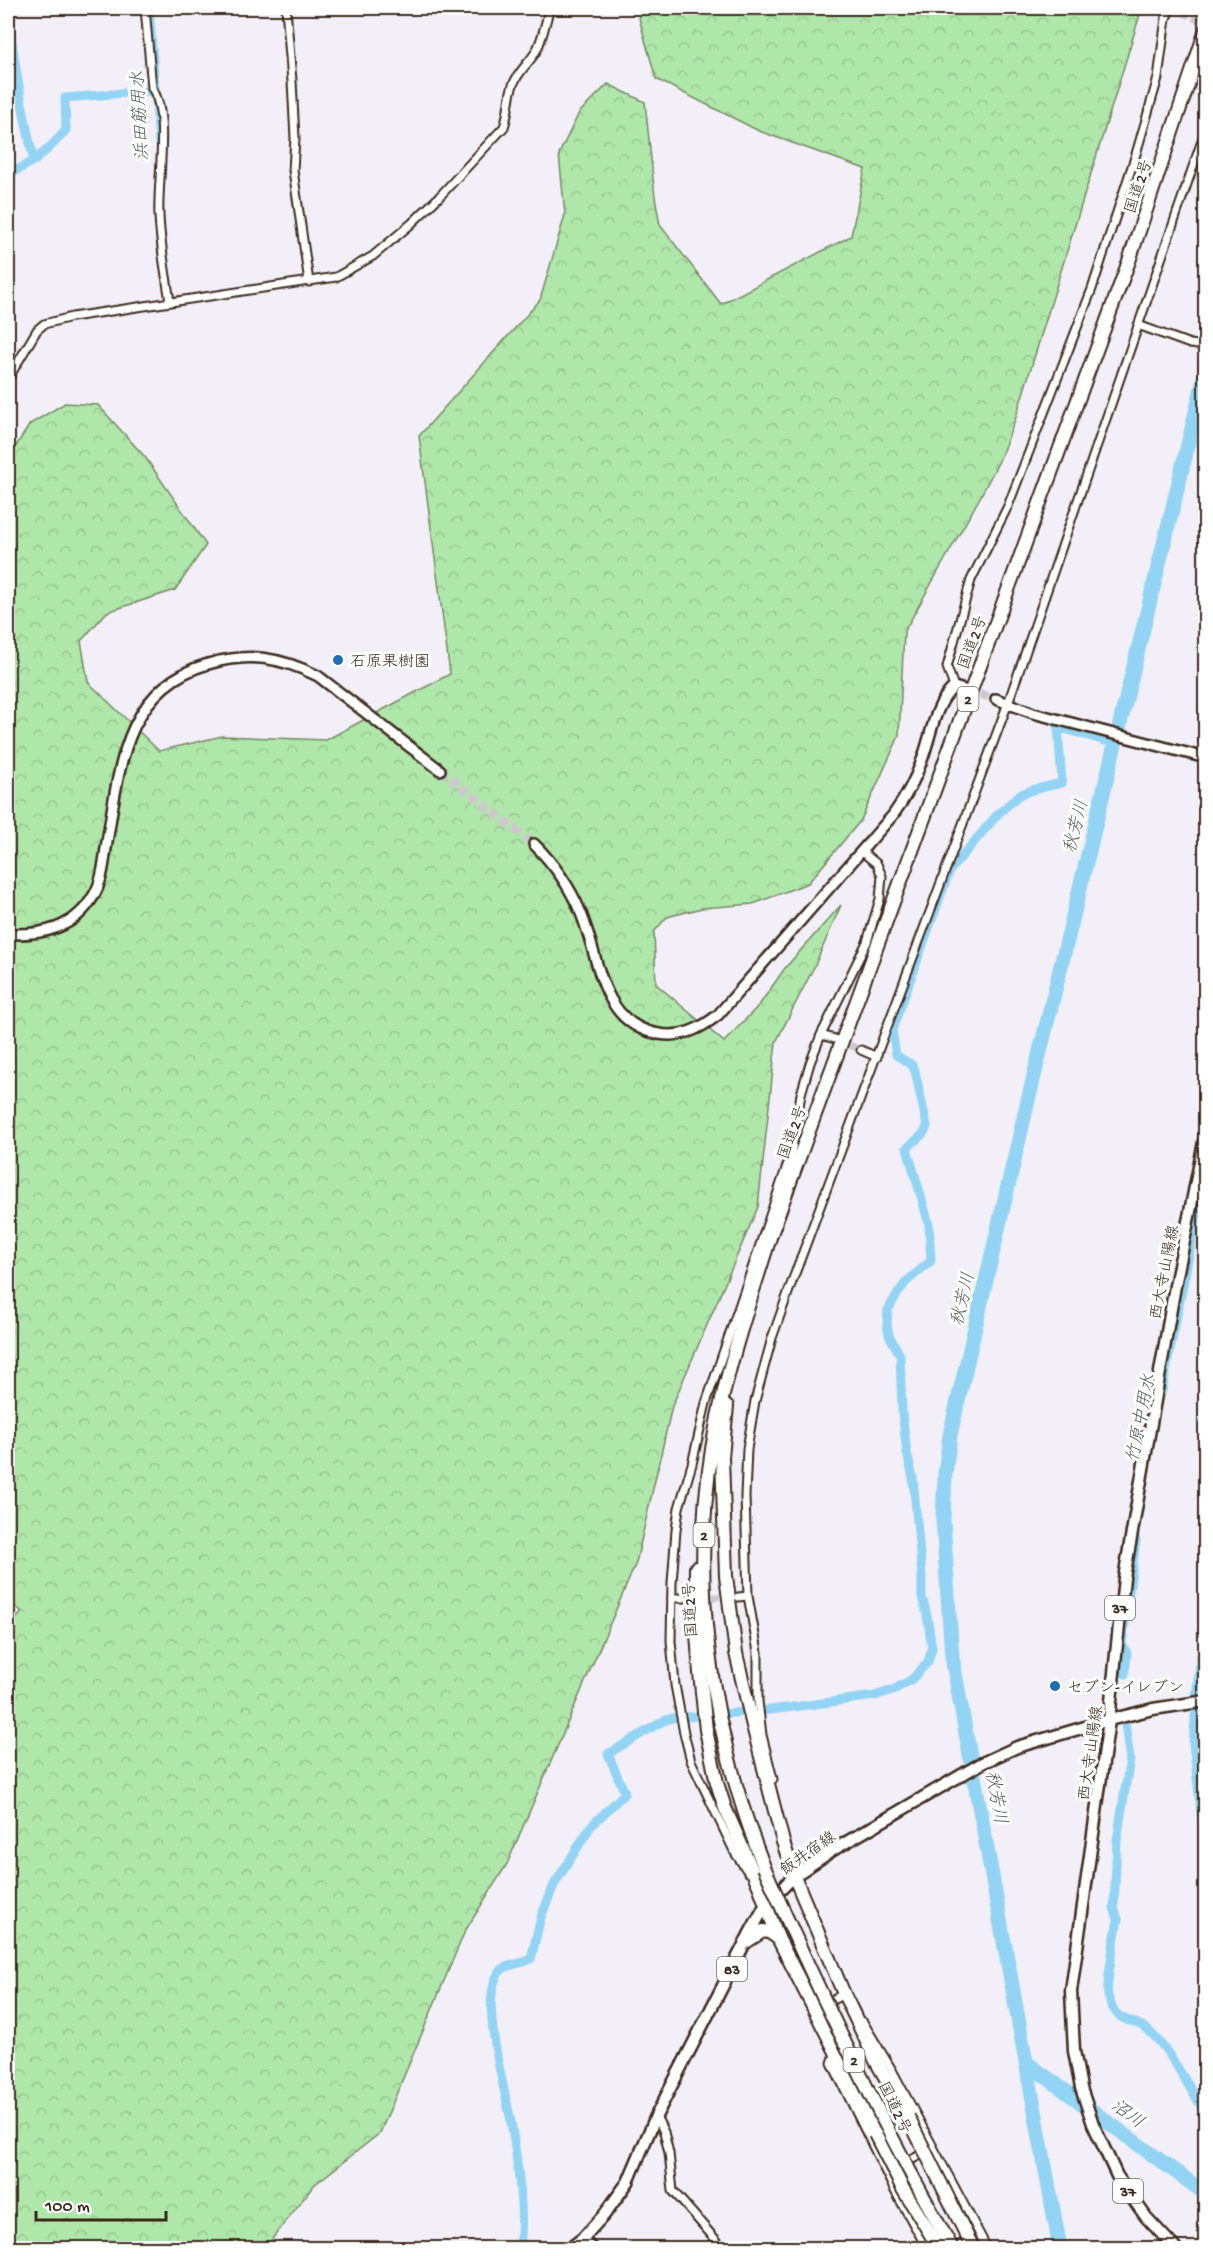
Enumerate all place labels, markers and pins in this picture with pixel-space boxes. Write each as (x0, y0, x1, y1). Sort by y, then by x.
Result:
marker: 石原果樹園 (331, 653, 345, 667)
place label: 石原果樹園 (350, 653, 430, 673)
marker: セブン-イレブン (1048, 1679, 1062, 1693)
place label: セブン-イレブン (1067, 1679, 1184, 1699)

